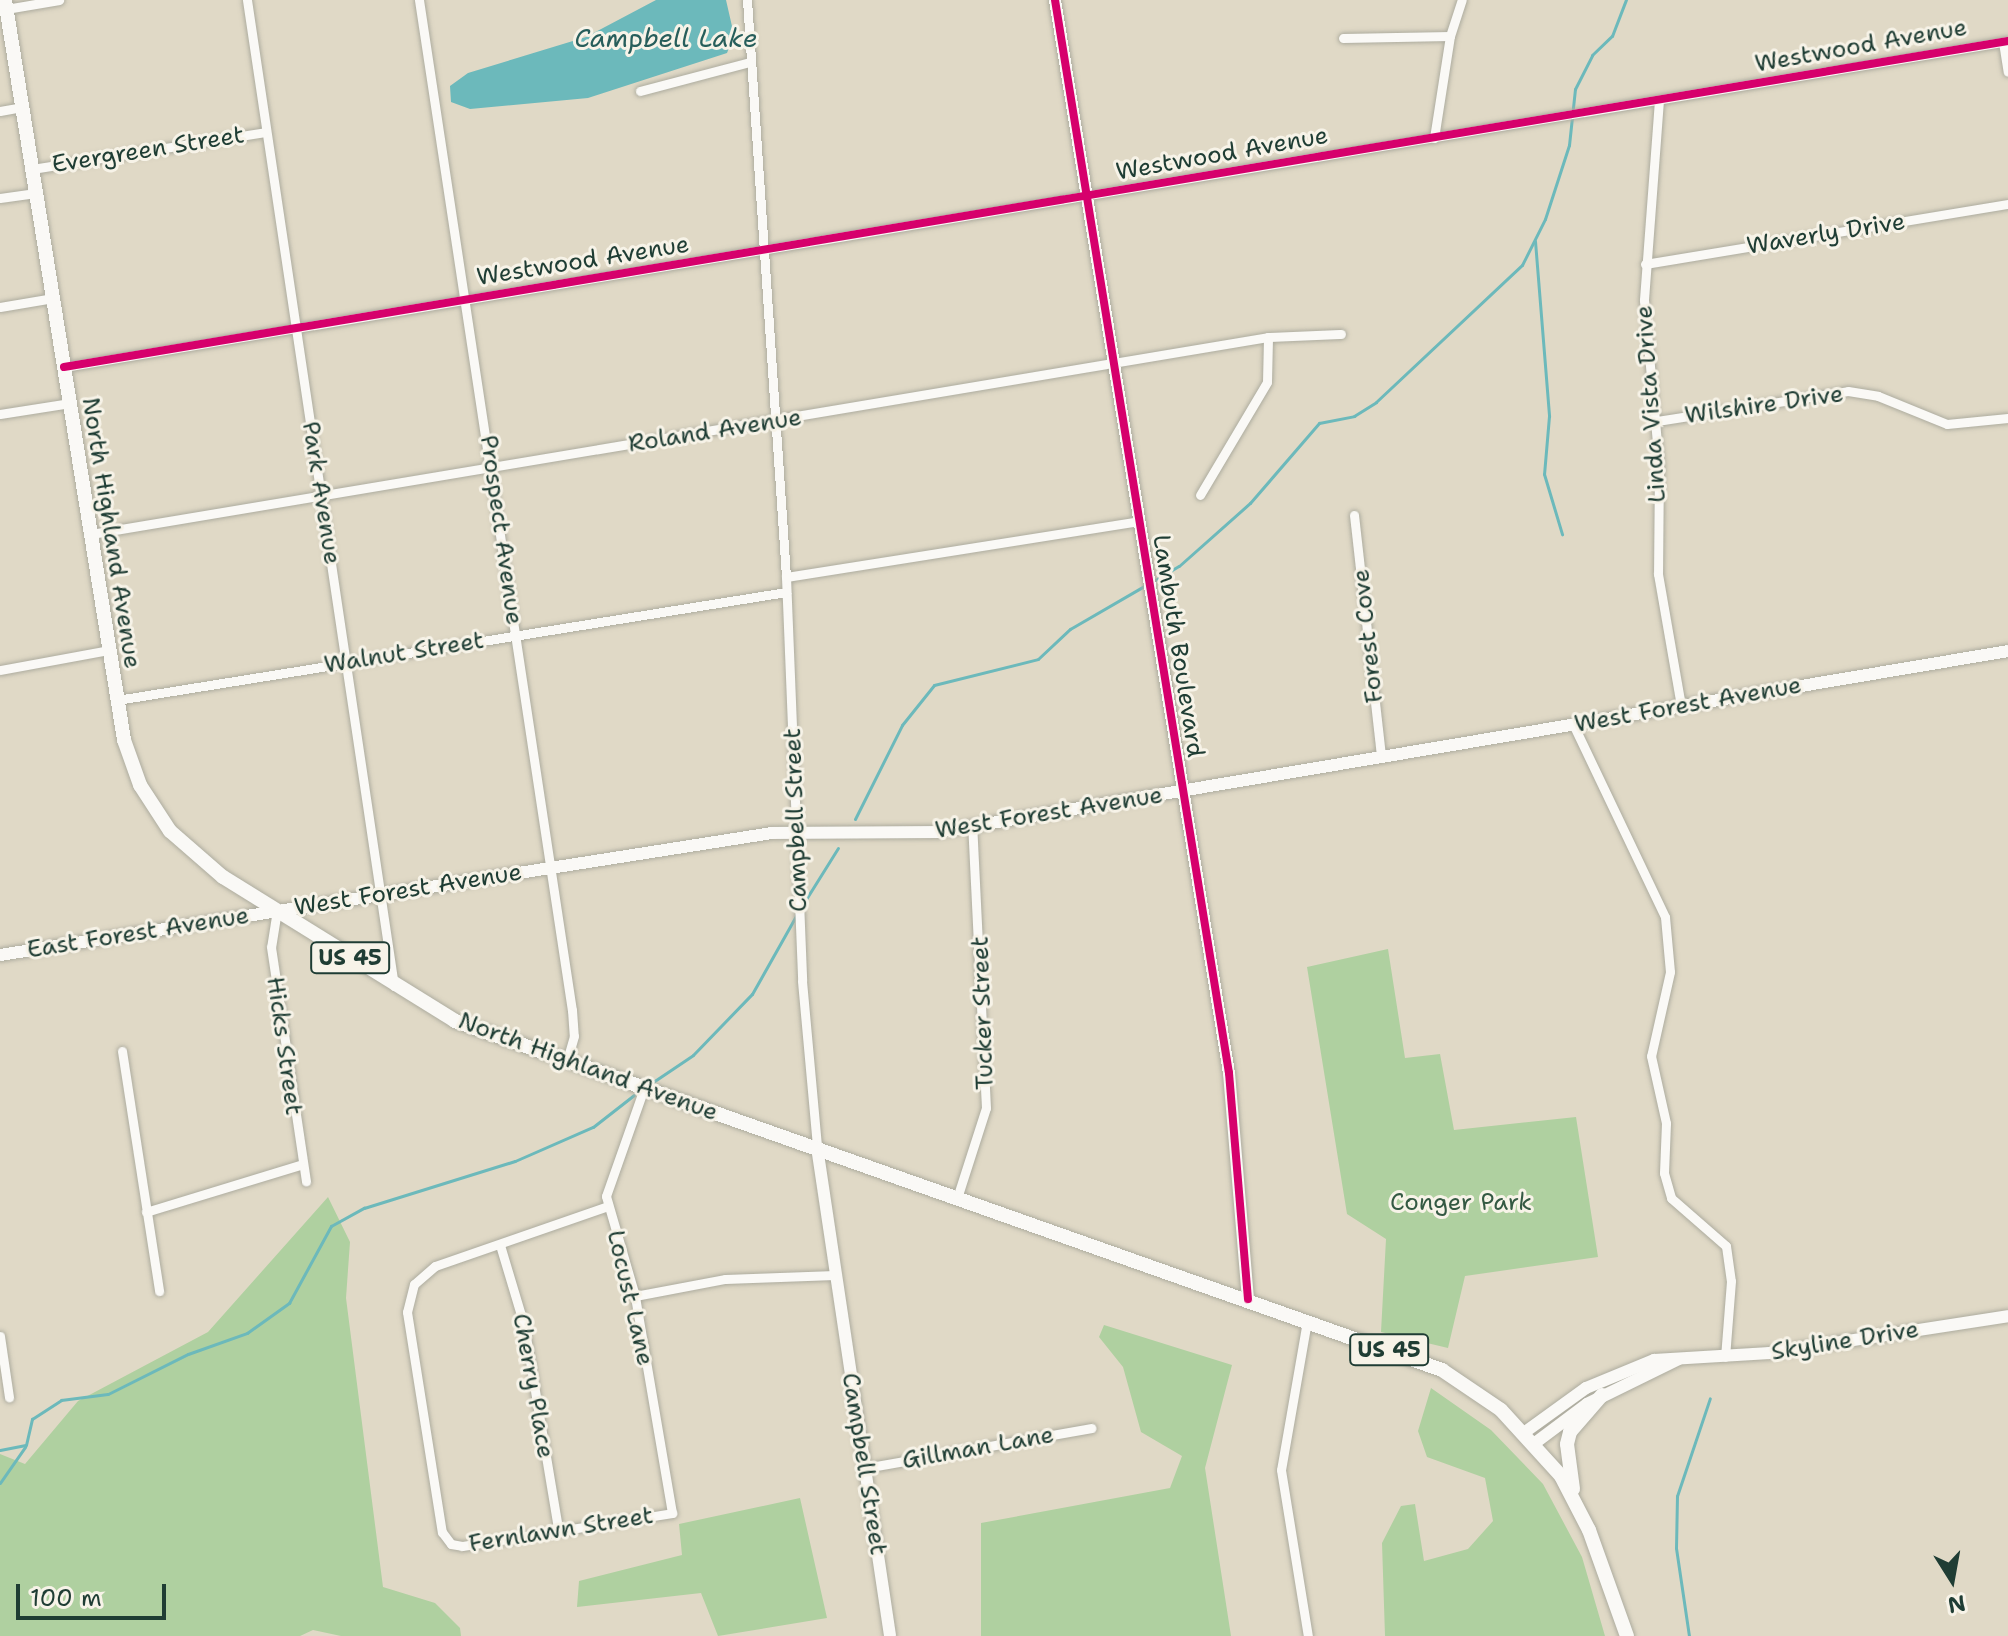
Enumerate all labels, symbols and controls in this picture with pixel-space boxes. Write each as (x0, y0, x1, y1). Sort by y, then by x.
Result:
street label: Westwood Avenue (1753, 13, 1969, 79)
water label: Campbell Lake (574, 22, 758, 54)
street label: Evergreen Street (50, 121, 246, 179)
street label: Westwood Avenue (1114, 121, 1330, 187)
street label: Waverly Drive (1745, 207, 1907, 261)
street label: Westwood Avenue (475, 230, 691, 292)
street label: Linda Vista Drive (1630, 304, 1672, 504)
street label: Wilshire Drive (1683, 380, 1845, 430)
street label: North Highland Avenue (75, 395, 147, 671)
street label: Roland Avenue (626, 403, 804, 459)
street label: Park Avenue (295, 419, 347, 567)
street label: Prospect Avenue (473, 433, 529, 627)
street label: Lambuth Boulevard (1146, 533, 1210, 759)
street label: Forest Cove (1347, 568, 1389, 704)
street label: Walnut Street (322, 626, 486, 680)
street label: West Forest Avenue (1572, 671, 1804, 739)
street label: Campbell Street (778, 728, 814, 912)
street label: West Forest Avenue (933, 781, 1165, 845)
street label: West Forest Avenue (292, 858, 524, 922)
street label: East Forest Avenue (25, 901, 251, 965)
street label: Tucker Street (966, 936, 1000, 1090)
road number: US 45 (310, 940, 390, 976)
street label: Hicks Street (260, 975, 308, 1117)
street label: North Highland Avenue (454, 1007, 722, 1127)
park label: Conger Park (1390, 1189, 1532, 1217)
street label: Locust Lane (600, 1227, 660, 1369)
street label: Cherry Place (506, 1311, 560, 1461)
street label: Skyline Drive (1769, 1315, 1921, 1367)
road number: US 45 (1349, 1332, 1429, 1368)
street label: Campbell Street (835, 1371, 893, 1557)
street label: Gillman Lane (900, 1420, 1056, 1476)
street label: Fernlawn Street (467, 1501, 655, 1559)
north arrow (1912, 1540, 1992, 1620)
scale bar (20, 1568, 170, 1618)
text: 100 m (30, 1582, 102, 1614)
text: N (1945, 1588, 1968, 1620)

